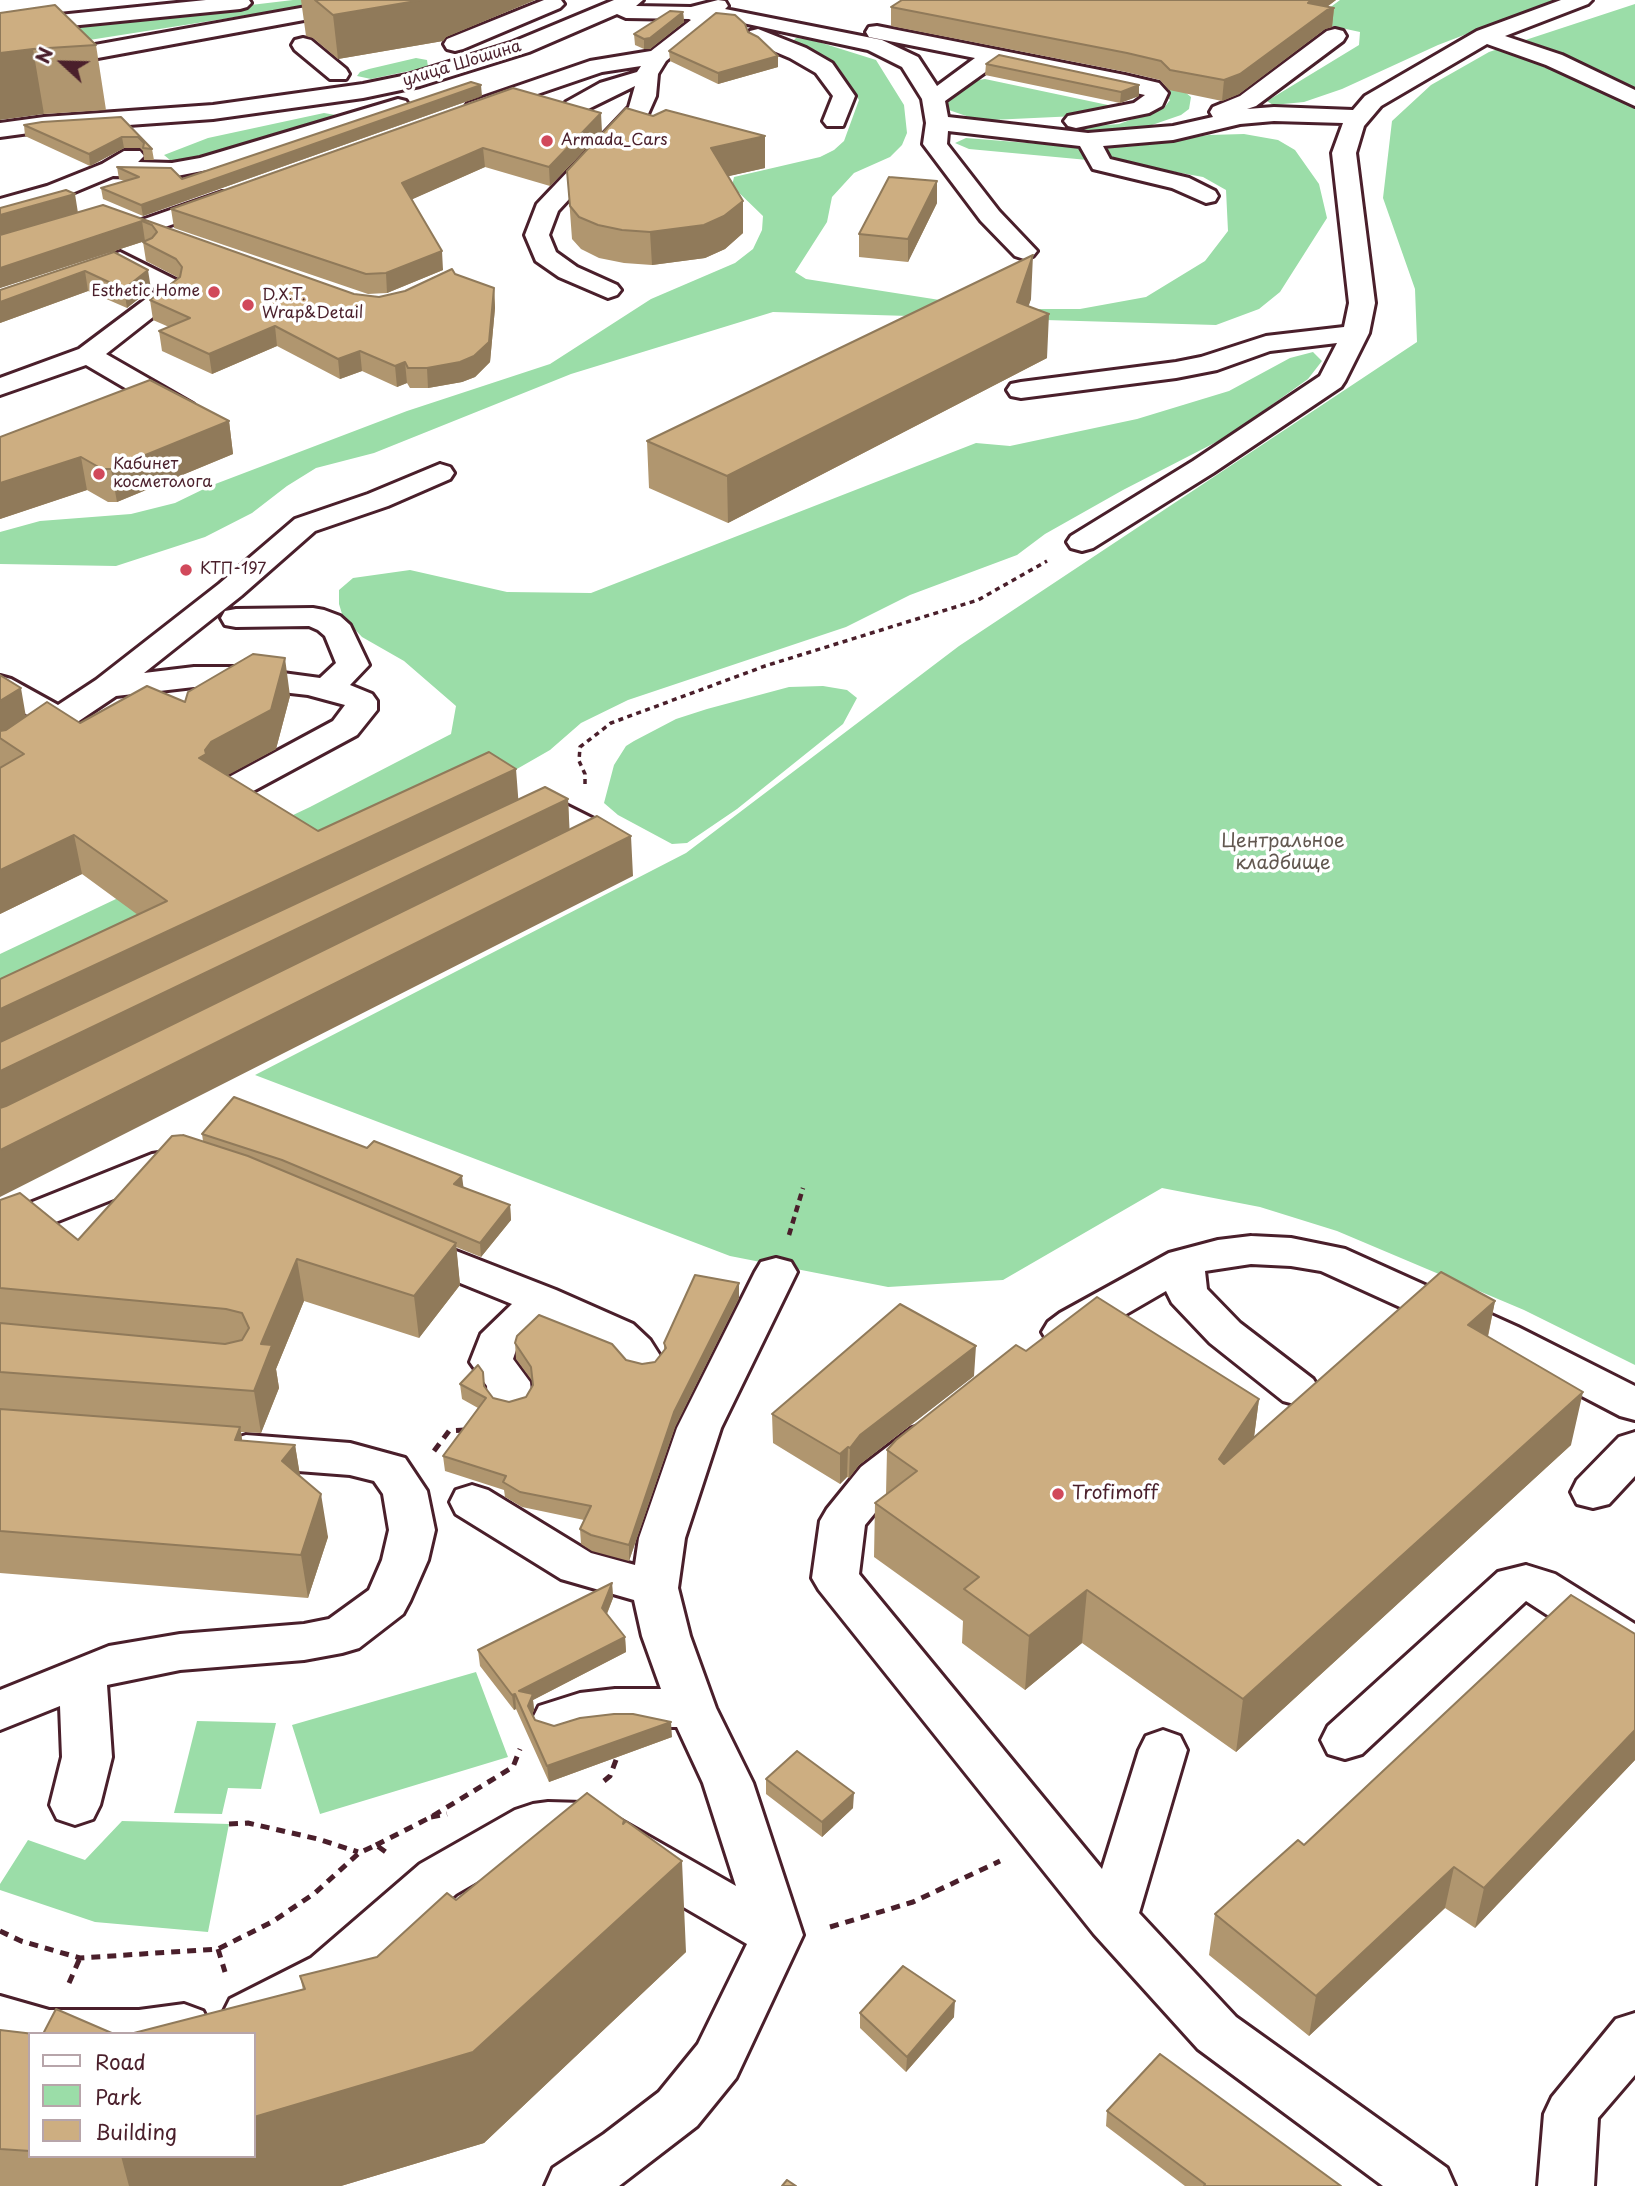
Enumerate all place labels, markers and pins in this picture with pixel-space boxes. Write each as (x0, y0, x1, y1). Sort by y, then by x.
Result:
place label: Armada_Cars (561, 131, 667, 151)
marker: Armada_Cars (539, 133, 555, 149)
place label: Esthetic Home (92, 282, 200, 302)
marker: Esthetic Home (206, 284, 222, 300)
place label: D.X.T. Wrap&Detail (262, 286, 363, 324)
marker: D.X.T. Wrap&Detail (240, 297, 256, 313)
place label: Кабинет косметолога (113, 455, 212, 493)
marker: Кабинет косметолога (91, 466, 107, 482)
place label: КТП-197 (200, 560, 266, 580)
marker: КТП-197 (178, 562, 194, 578)
place label: Trofimoff (1072, 1483, 1158, 1505)
marker: Trofimoff (1050, 1486, 1066, 1502)

